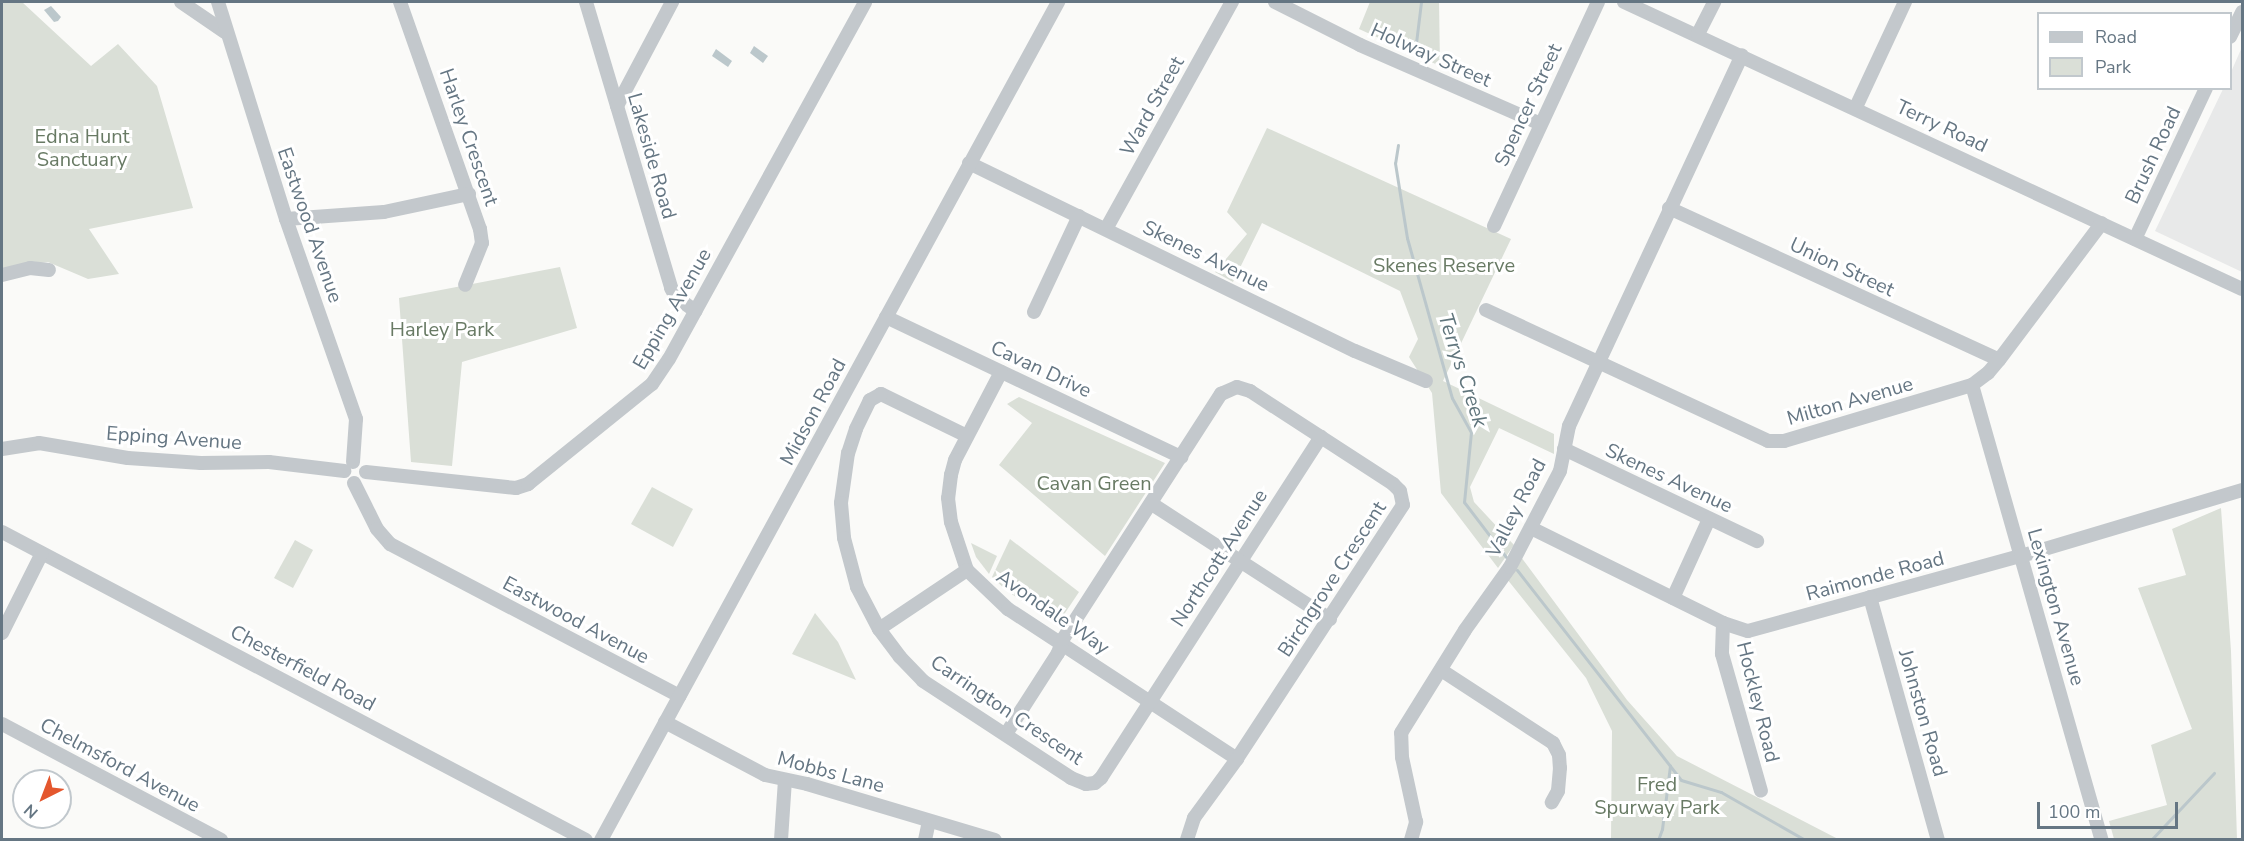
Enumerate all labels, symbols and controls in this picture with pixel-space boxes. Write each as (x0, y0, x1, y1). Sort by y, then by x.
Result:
legend (2037, 12, 2232, 90)
street label: Holway Street (1367, 18, 1495, 92)
text: Road (2095, 25, 2137, 49)
street label: Spencer Street (1489, 40, 1567, 170)
street label: Ward Street (1115, 52, 1189, 160)
text: Park (2095, 55, 2131, 79)
street label: Harley Crescent (434, 65, 504, 209)
street label: Lakeside Road (623, 90, 681, 222)
street label: Terry Road (1893, 94, 1991, 158)
street label: Brush Road (2120, 103, 2186, 207)
park label: Edna Hunt Sanctuary (34, 124, 130, 171)
street label: Eastwood Avenue (272, 144, 348, 306)
street label: Skenes Avenue (1139, 215, 1273, 297)
street label: Union Street (1786, 232, 1898, 302)
street label: Epping Avenue (628, 244, 716, 374)
park label: Skenes Reserve (1373, 253, 1515, 277)
water label: Terrys Creek (1433, 310, 1493, 430)
park label: Harley Park (390, 317, 494, 341)
street label: Cavan Drive (987, 335, 1095, 403)
street label: Midson Road (775, 355, 851, 469)
street label: Milton Avenue (1784, 372, 1916, 430)
street label: Epping Avenue (105, 421, 243, 455)
street label: Skenes Avenue (1602, 438, 1736, 518)
street label: Valley Road (1481, 455, 1551, 561)
park label: Cavan Green (1036, 471, 1152, 495)
street label: Northcott Avenue (1166, 485, 1272, 631)
street label: Birchgrove Crescent (1273, 497, 1391, 661)
street label: Lexington Avenue (2022, 526, 2090, 688)
street label: Raimonde Road (1803, 546, 1947, 606)
street label: Avondale Way (992, 564, 1114, 660)
street label: Eastwood Avenue (499, 571, 653, 669)
street label: Chesterfield Road (226, 620, 380, 716)
street label: Hockley Road (1731, 639, 1785, 765)
street label: Johnston Road (1893, 647, 1953, 779)
street label: Carrington Crescent (926, 650, 1088, 770)
street label: Chelmsford Avenue (36, 713, 204, 817)
street label: Mobbs Lane (775, 746, 887, 798)
north arrow (12, 769, 72, 829)
park label: Fred Spurway Park (1594, 773, 1720, 820)
scale bar (2040, 790, 2181, 828)
text: N (19, 799, 43, 823)
text: 100 m (2048, 800, 2100, 824)

